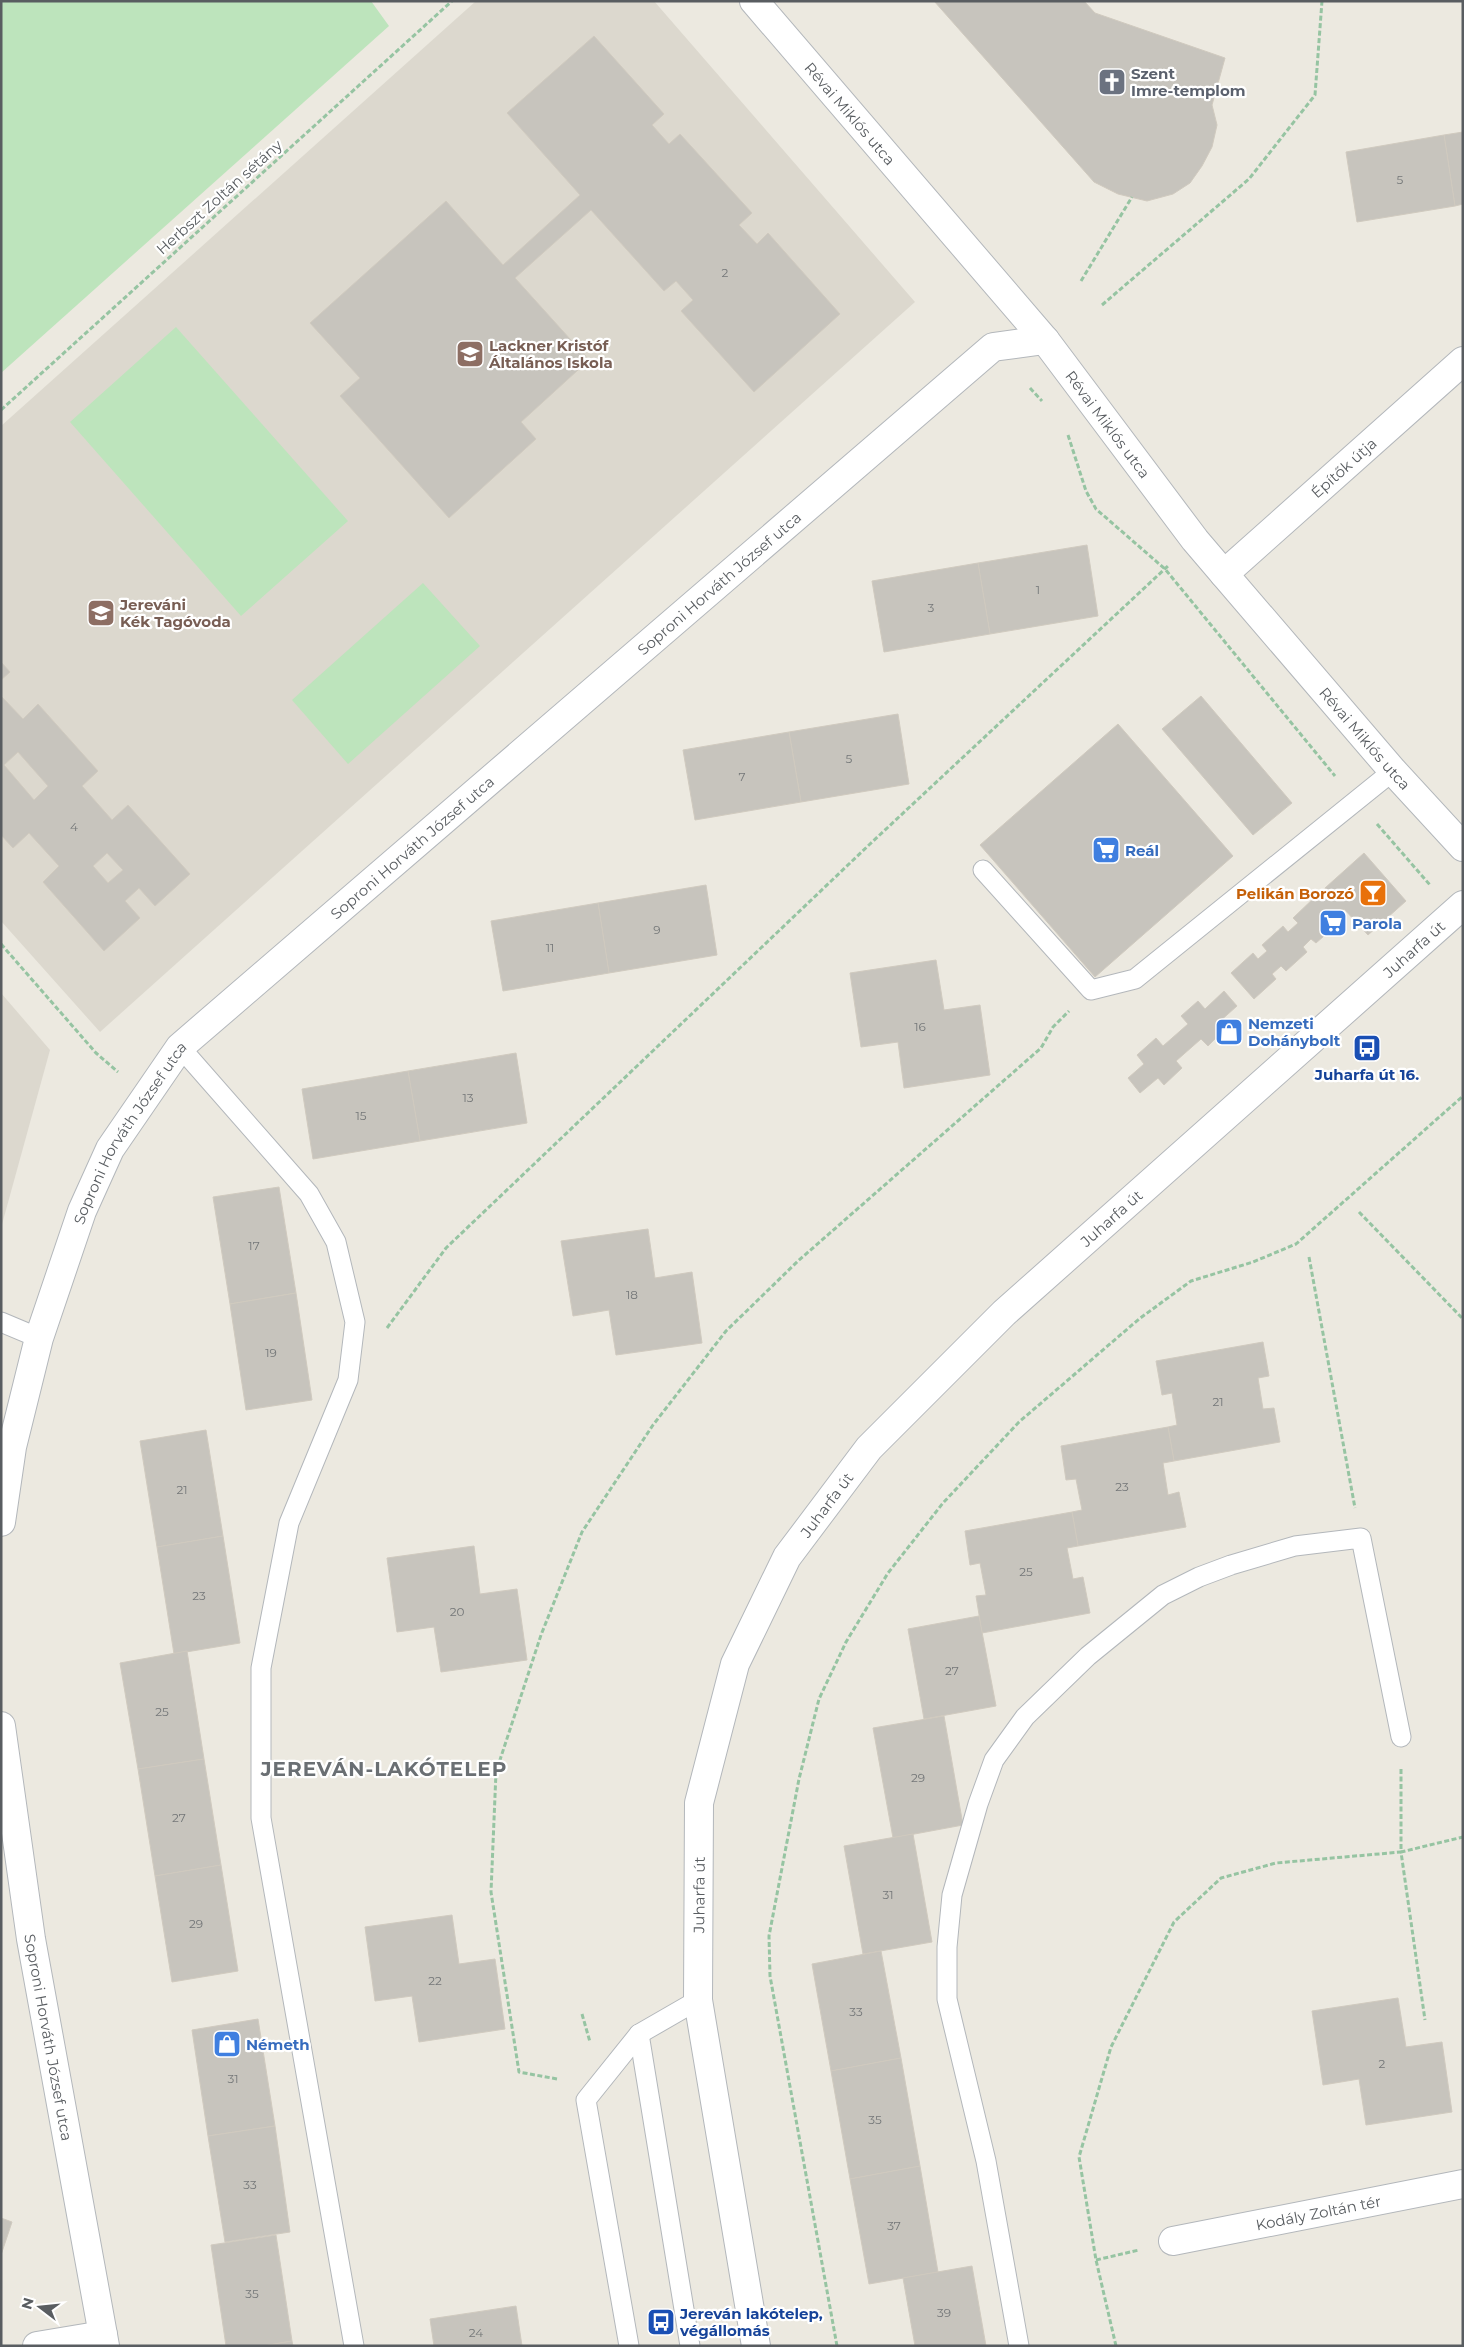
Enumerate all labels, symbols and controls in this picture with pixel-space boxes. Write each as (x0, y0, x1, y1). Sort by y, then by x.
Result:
street label: Révai Miklós utca (801, 58, 900, 169)
place label: Szent Imre-templom (1131, 64, 1245, 100)
church icon: Szent Imre-templom (1097, 67, 1127, 97)
street label: Herbszt Zoltán sétány (152, 135, 287, 259)
house number: 5 (1397, 172, 1404, 187)
house number: 2 (722, 265, 729, 280)
place label: Lackner Kristóf Általános Iskola (488, 336, 613, 372)
school or university icon: Lackner Kristóf Általános Iskola (455, 339, 485, 369)
street label: Révai Miklós utca (1062, 367, 1155, 482)
street label: Építők útja (1307, 433, 1380, 502)
street label: Soproni Horváth József utca (633, 507, 805, 659)
house number: 1 (1036, 582, 1040, 597)
place label: Jereváni Kék Tagóvoda (119, 595, 231, 631)
school or university icon: Jereváni Kék Tagóvoda (86, 598, 116, 628)
house number: 3 (928, 600, 935, 615)
street label: Révai Miklós utca (1316, 683, 1415, 794)
house number: 5 (846, 751, 853, 766)
house number: 7 (738, 769, 746, 784)
street label: Soproni Horváth József utca (326, 772, 498, 923)
house number: 4 (70, 819, 78, 834)
supermarket icon: Reál (1091, 835, 1121, 865)
place label: Reál (1125, 841, 1159, 860)
bar icon: Pelikán Borozó (1358, 878, 1388, 908)
place label: Pelikán Borozó (1236, 884, 1354, 903)
supermarket icon: Parola (1318, 908, 1348, 938)
place label: Parola (1352, 914, 1402, 933)
street label: Juharfa út (1378, 916, 1449, 982)
house number: 9 (653, 922, 661, 937)
house number: 11 (546, 940, 554, 955)
place label: Nemzeti Dohánybolt (1248, 1014, 1341, 1050)
shop icon: Nemzeti Dohánybolt (1214, 1017, 1244, 1047)
house number: 16 (914, 1019, 926, 1034)
bus stop icon: Juharfa út 16. (1352, 1033, 1382, 1063)
street label: Soproni Horváth József utca (69, 1036, 190, 1227)
place label: Juharfa út 16. (1314, 1065, 1419, 1084)
house number: 13 (462, 1090, 474, 1105)
house number: 15 (355, 1108, 367, 1123)
street label: Juharfa út (1075, 1185, 1146, 1251)
house number: 17 (248, 1238, 260, 1253)
house number: 18 (626, 1287, 638, 1302)
house number: 19 (265, 1345, 277, 1360)
house number: 21 (1212, 1394, 1224, 1409)
street label: Juharfa út (795, 1468, 857, 1542)
house number: 23 (1115, 1479, 1129, 1494)
house number: 21 (176, 1482, 188, 1497)
house number: 25 (1019, 1564, 1033, 1579)
house number: 23 (192, 1588, 206, 1603)
house number: 20 (450, 1604, 464, 1619)
house number: 27 (945, 1663, 959, 1678)
house number: 25 (155, 1704, 169, 1719)
district label: JEREVÁN-LAKÓTELEP (260, 1757, 507, 1781)
house number: 29 (911, 1770, 925, 1785)
house number: 27 (172, 1810, 186, 1825)
street label: Juharfa út (689, 1857, 708, 1934)
house number: 31 (882, 1887, 894, 1902)
house number: 29 (189, 1916, 203, 1931)
street label: Soproni Horváth József utca (21, 1933, 77, 2142)
house number: 22 (428, 1973, 442, 1988)
house number: 33 (849, 2004, 863, 2019)
shop icon: Németh (212, 2029, 242, 2059)
place label: Németh (246, 2035, 310, 2054)
house number: 2 (1379, 2056, 1386, 2071)
house number: 31 (227, 2071, 239, 2086)
house number: 35 (868, 2112, 882, 2127)
house number: 33 (243, 2177, 257, 2192)
street label: Kodály Zoltán tér (1254, 2191, 1383, 2234)
house number: 37 (887, 2218, 901, 2233)
north arrow (15, 2282, 65, 2332)
house number: 35 (245, 2286, 259, 2301)
text: N (17, 2295, 38, 2311)
place label: Jereván lakótelep, végállomás (679, 2304, 823, 2340)
house number: 39 (937, 2305, 951, 2320)
bus stop icon: Jereván lakótelep, végállomás (646, 2307, 676, 2337)
house number: 24 (469, 2325, 483, 2340)

